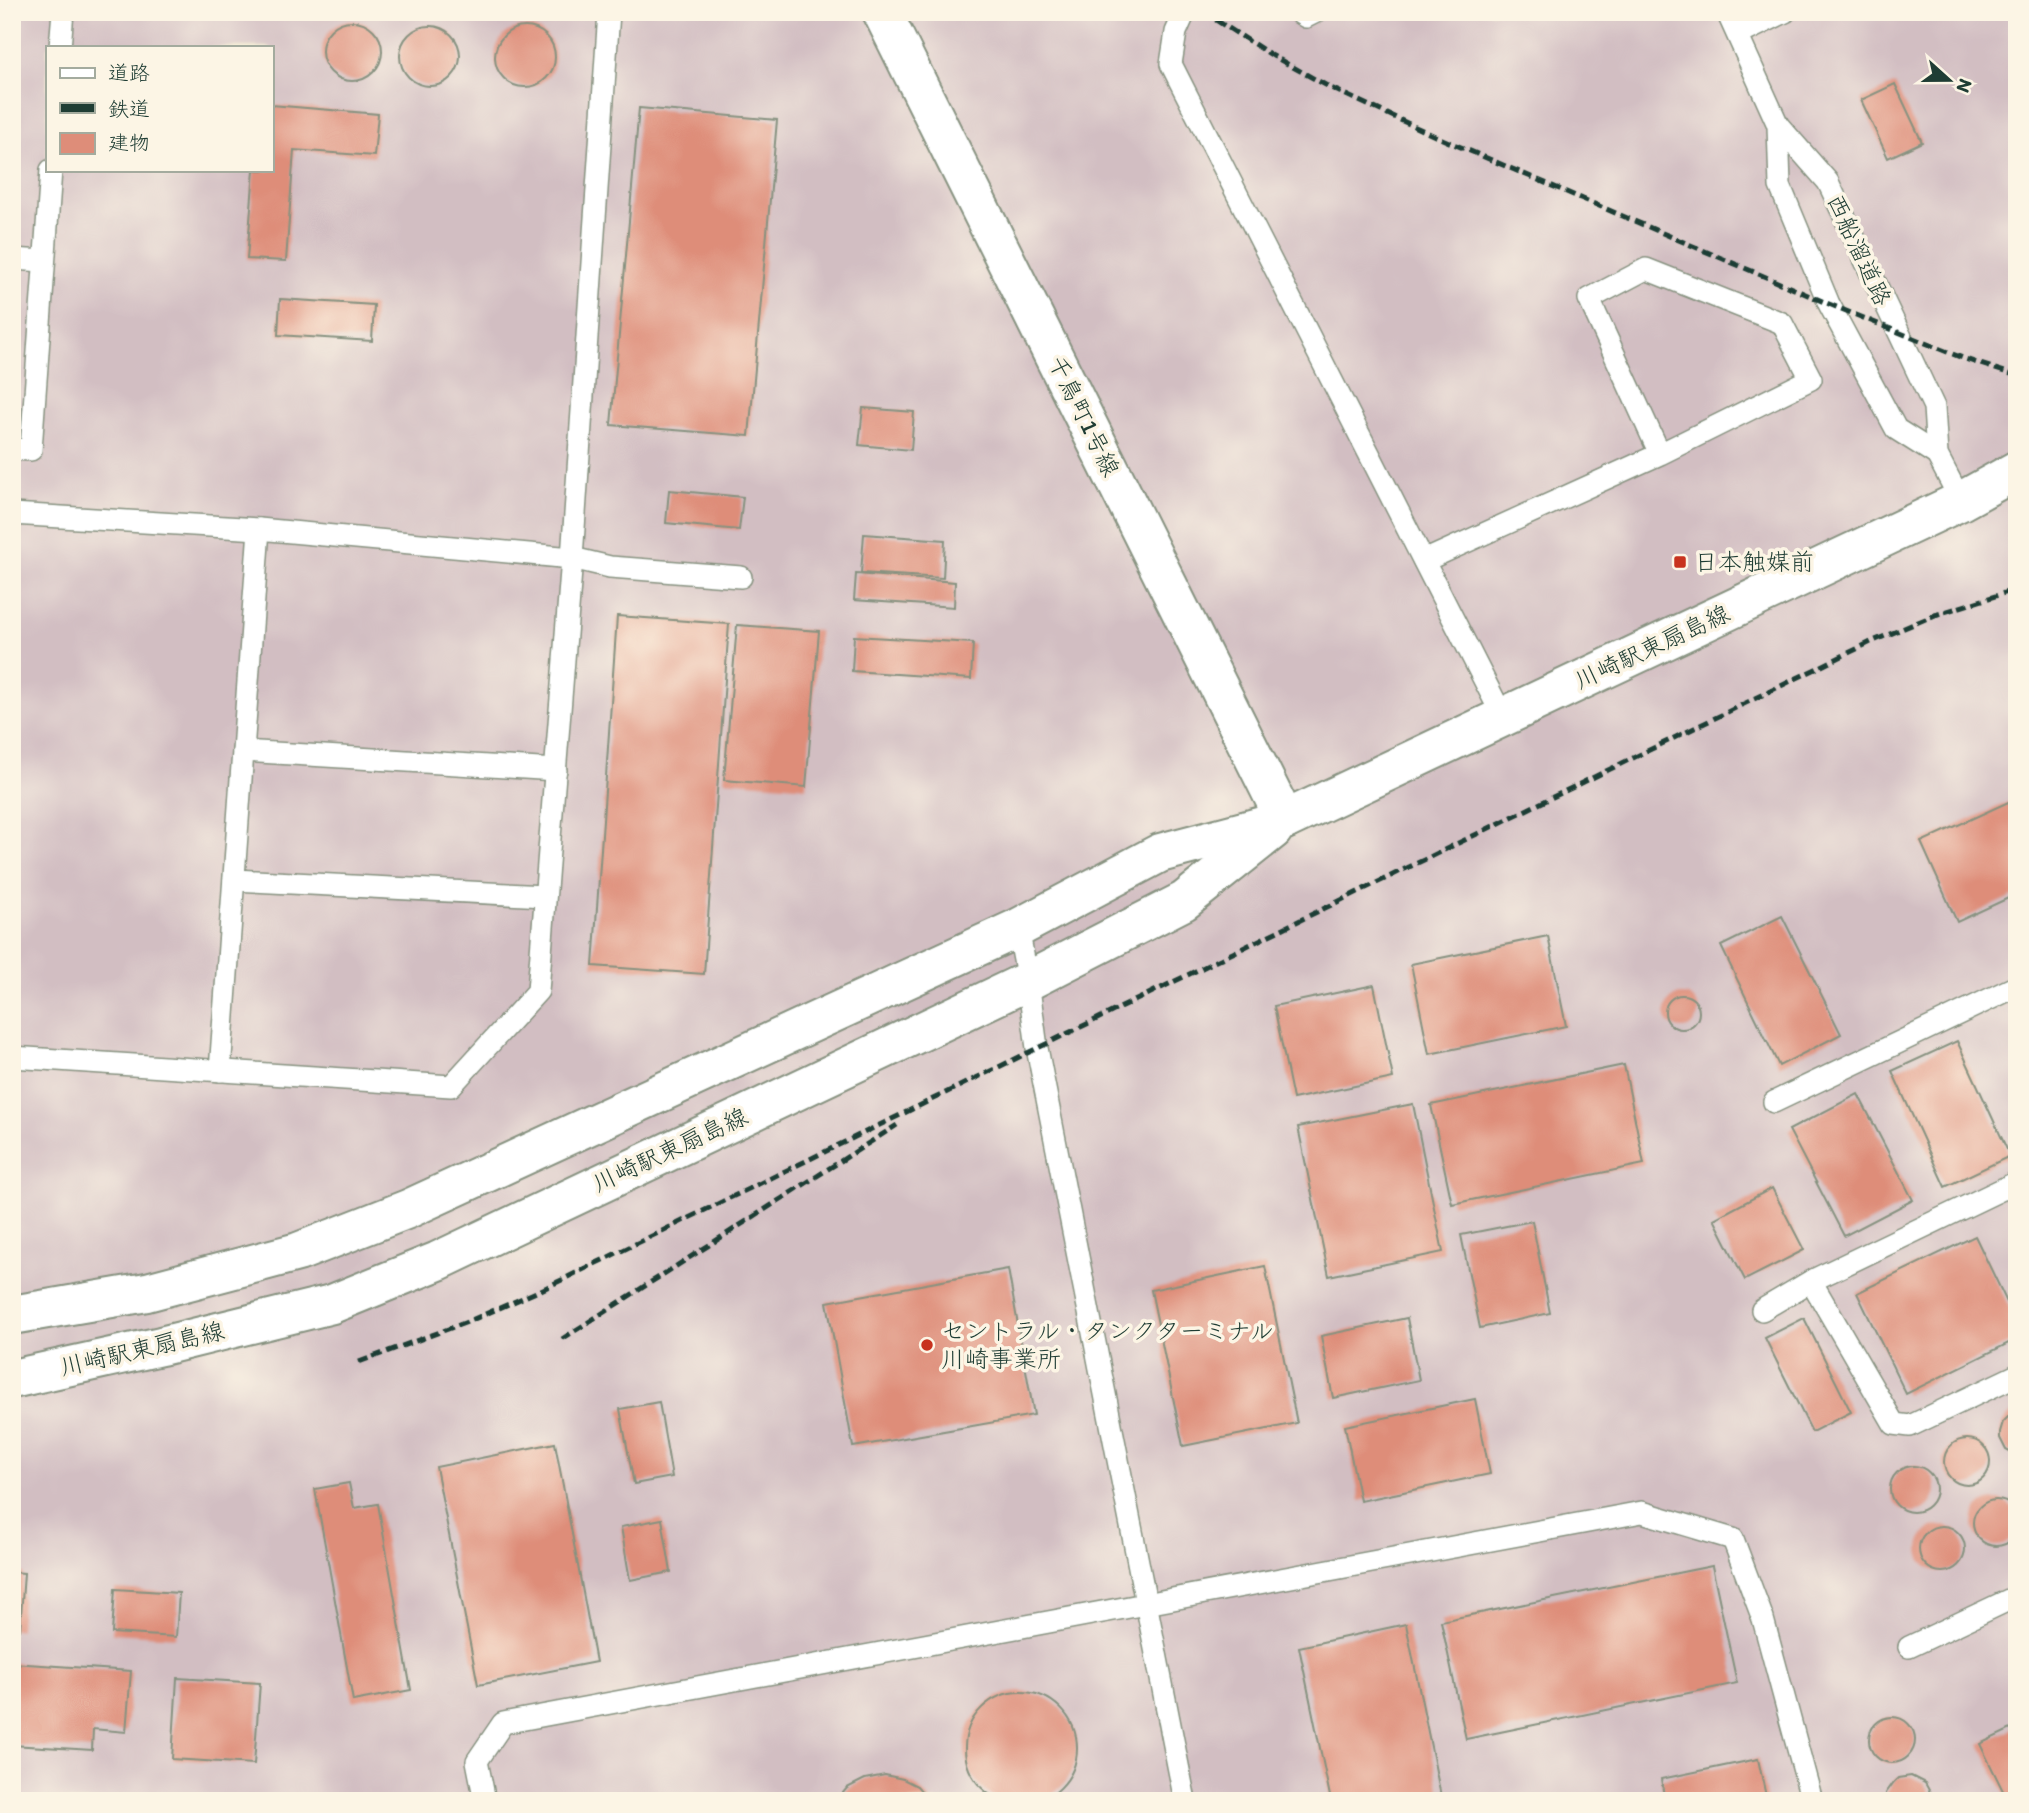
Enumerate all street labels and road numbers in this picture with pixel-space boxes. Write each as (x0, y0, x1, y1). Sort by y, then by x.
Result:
street label: 西船溜道路 (1821, 189, 1898, 310)
street label: 千鳥町1号線 (1043, 350, 1126, 481)
street label: 川崎駅東扇島線 (1570, 598, 1734, 695)
street label: 川崎駅東扇島線 (588, 1101, 752, 1198)
street label: 川崎駅東扇島線 (57, 1315, 227, 1382)

